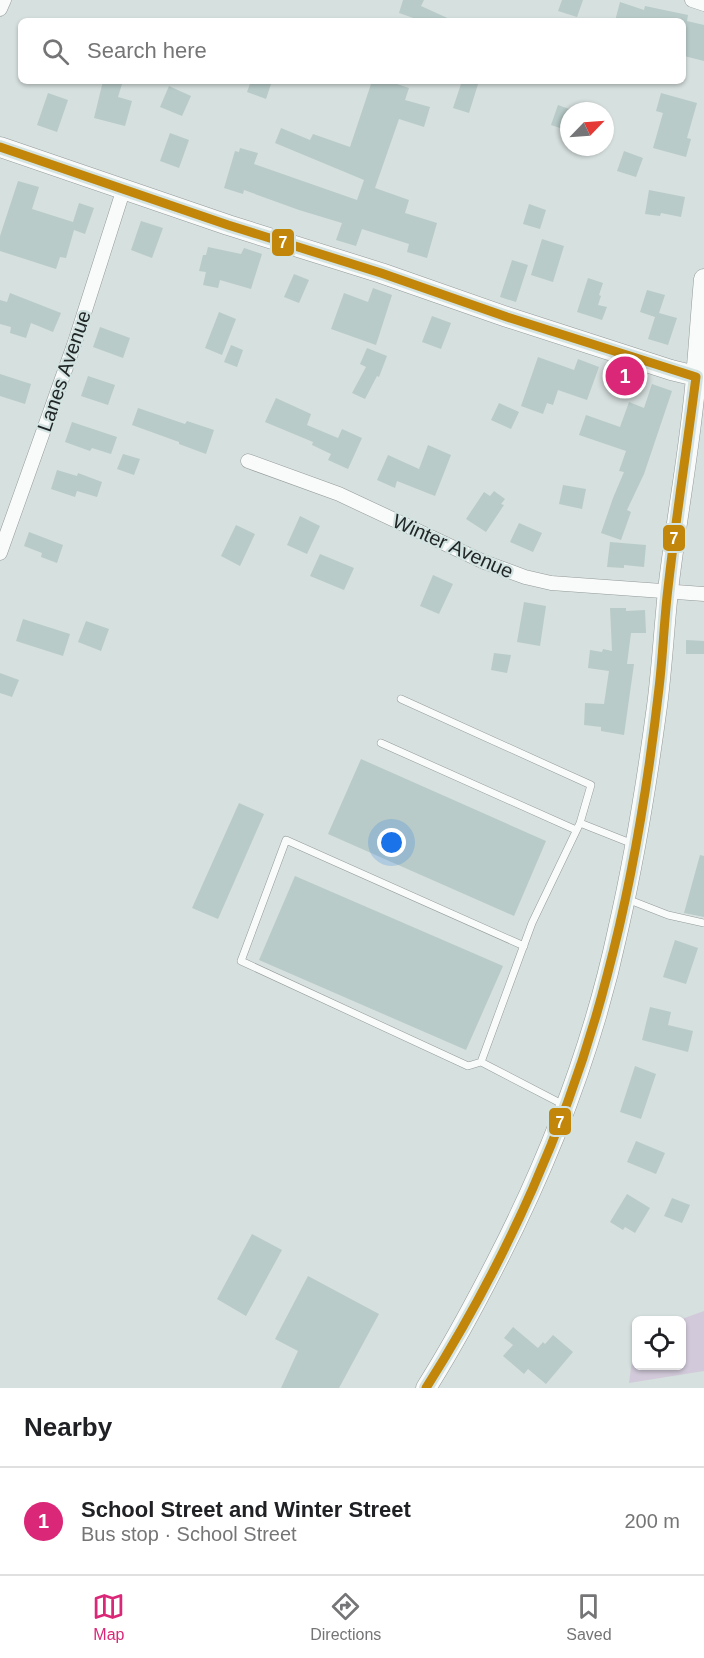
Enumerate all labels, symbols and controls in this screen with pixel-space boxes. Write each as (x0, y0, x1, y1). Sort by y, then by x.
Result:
search box (18, 18, 686, 84)
icon: search (39, 35, 72, 68)
text: Search here (87, 38, 207, 63)
north arrow (560, 102, 614, 156)
line badge: 7 (271, 228, 295, 257)
text: 7 (279, 234, 288, 251)
street label: Lanes Avenue (33, 308, 95, 434)
pin: 1 (606, 354, 644, 398)
street label: Winter Avenue (389, 510, 517, 582)
line badge: 7 (662, 524, 686, 552)
text: 7 (670, 530, 679, 547)
your location (377, 828, 406, 857)
line badge: 7 (548, 1107, 572, 1136)
text: 7 (556, 1114, 565, 1131)
map controls (632, 1316, 686, 1370)
button: locate (632, 1316, 686, 1370)
text: Nearby (24, 1412, 112, 1442)
text: School Street and Winter Street (81, 1497, 411, 1522)
text: 1 (38, 1510, 49, 1532)
text: 200 m (624, 1510, 680, 1532)
text: Bus stop · School Street (81, 1523, 297, 1545)
tab: Map (92, 1590, 125, 1644)
tab: Directions (310, 1590, 381, 1644)
tab: Saved (566, 1590, 612, 1644)

